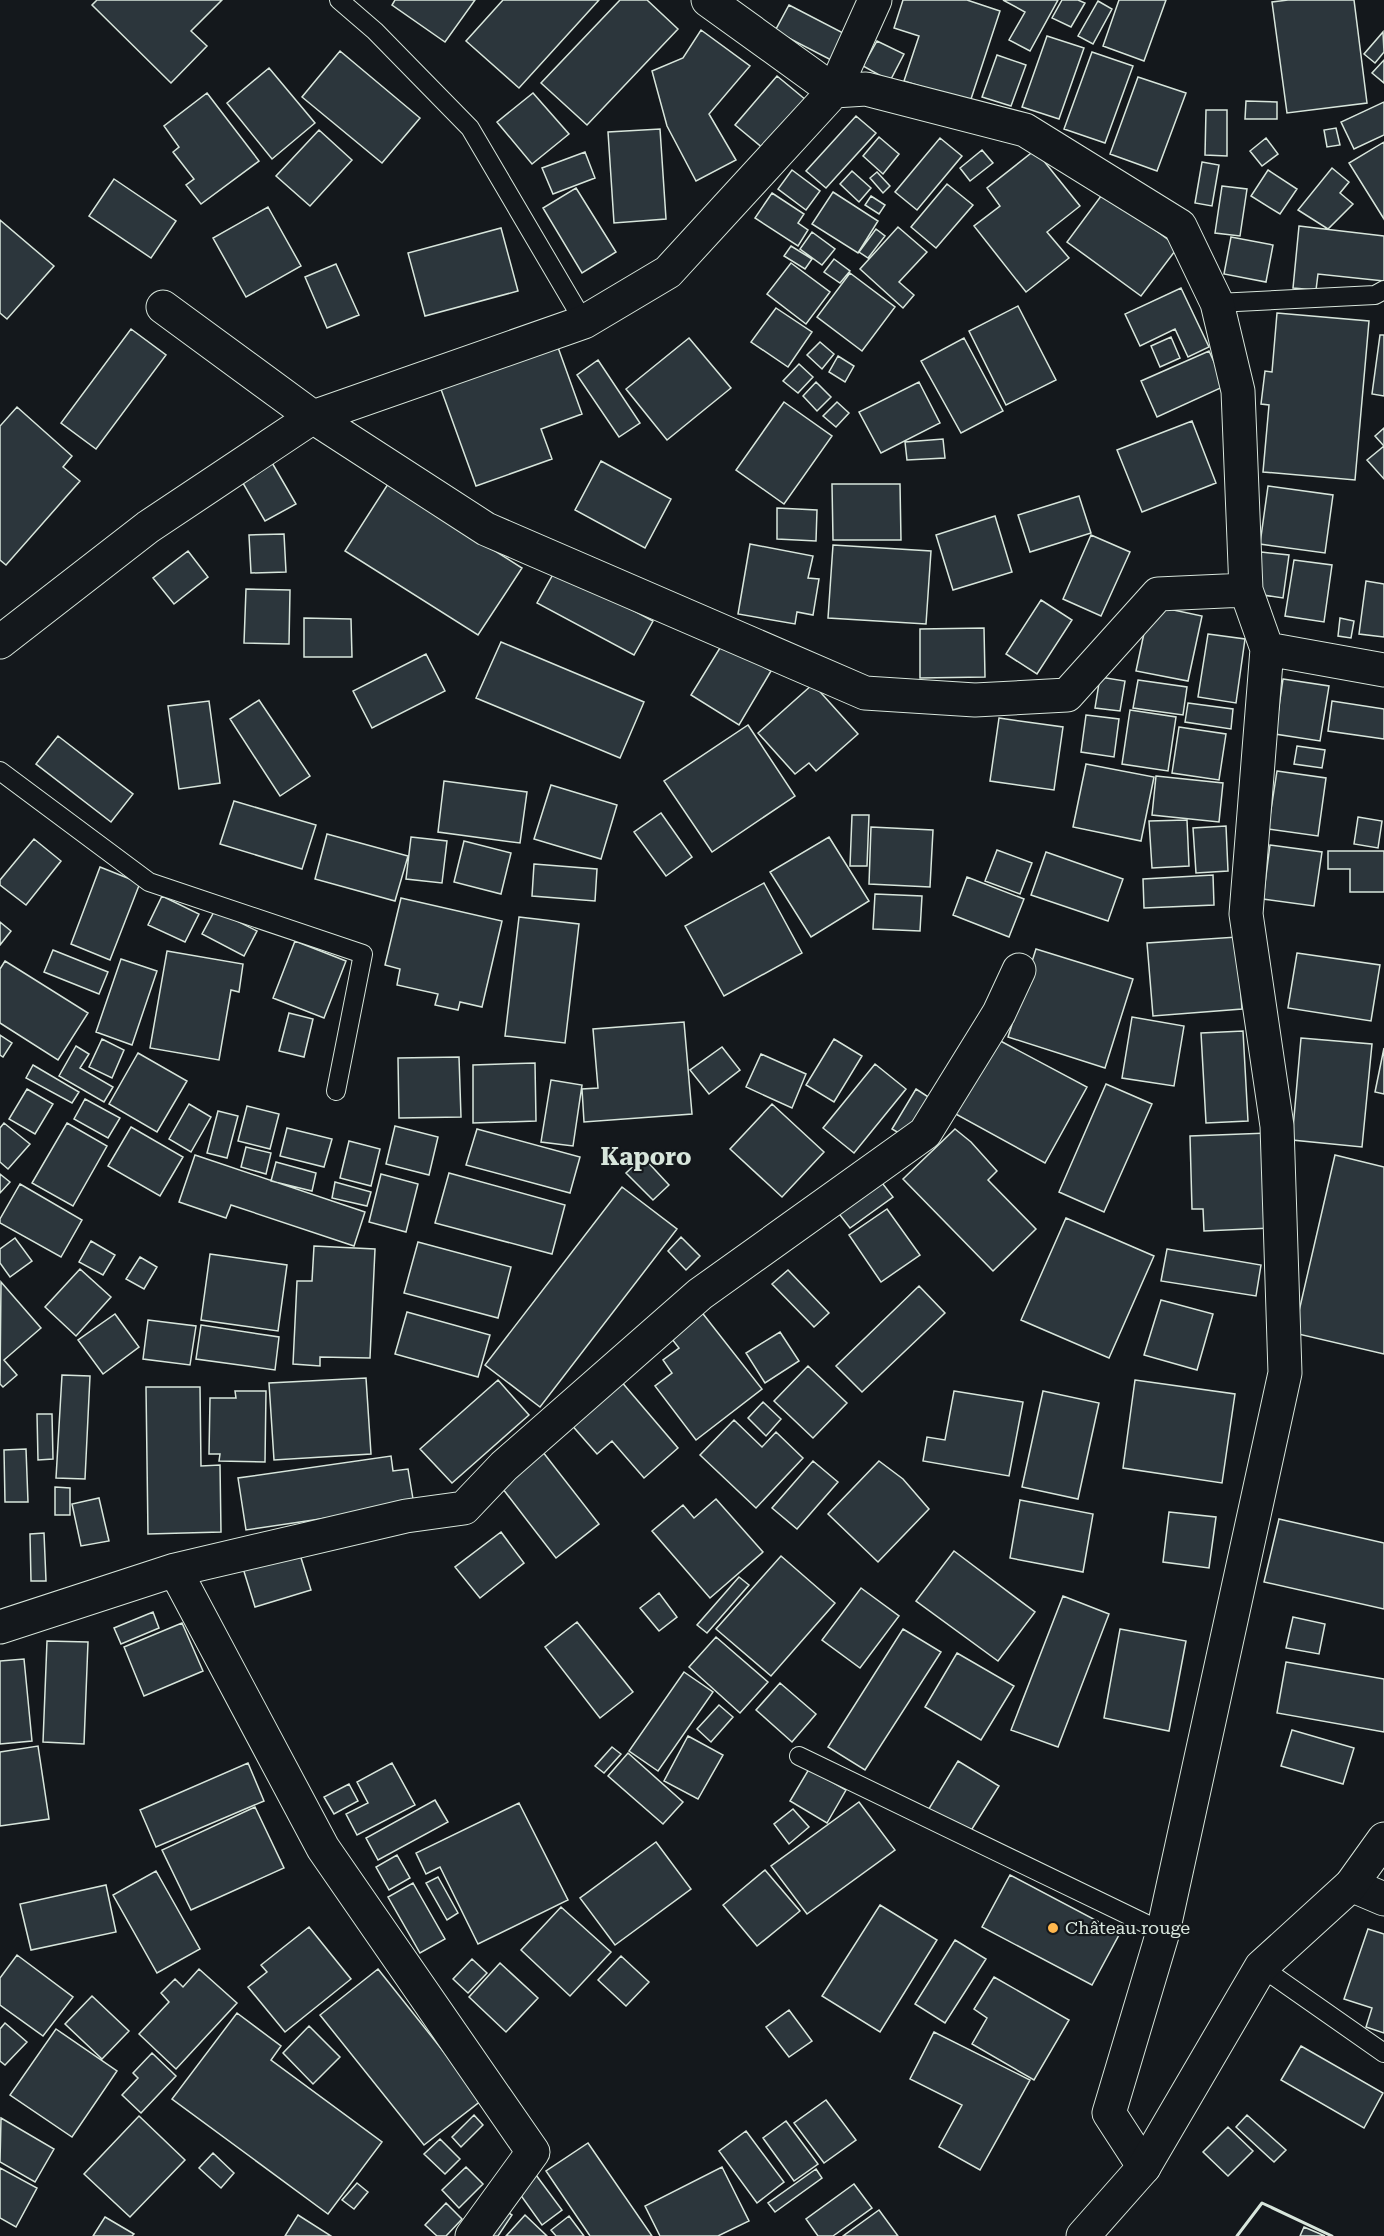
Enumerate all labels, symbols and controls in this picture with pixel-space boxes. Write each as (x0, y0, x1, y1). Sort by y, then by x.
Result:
district label: Kaporo (601, 1143, 691, 1171)
place label: Château rouge (1065, 1917, 1190, 1938)
marker: Château rouge (1046, 1921, 1060, 1935)

